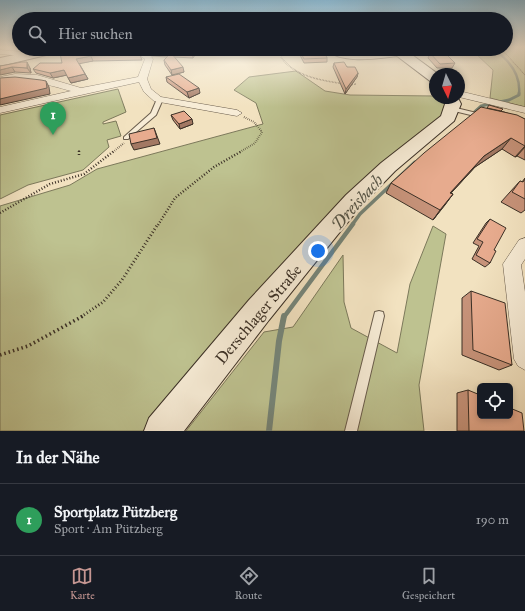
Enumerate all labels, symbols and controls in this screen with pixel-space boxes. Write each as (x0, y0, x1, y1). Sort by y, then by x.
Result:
search box (12, 12, 513, 56)
icon: search (26, 23, 48, 45)
text: Hier suchen (58, 25, 133, 43)
north arrow (429, 68, 465, 104)
pin: 1 (40, 102, 66, 135)
water label: Dreisbach (327, 170, 388, 235)
your location (308, 241, 328, 261)
street label: Derschlager Straße (211, 260, 306, 369)
map controls (477, 383, 513, 419)
button: locate (477, 383, 513, 419)
text: In der Nähe (16, 447, 100, 468)
text: Sportplatz Pützberg (54, 503, 177, 521)
text: 1 (26, 512, 32, 528)
text: 190 m (476, 512, 509, 528)
text: Sport · Am Pützberg (54, 521, 163, 537)
tab: Karte (70, 565, 95, 602)
tab: Route (235, 565, 262, 602)
tab: Gespeichert (402, 565, 455, 602)

